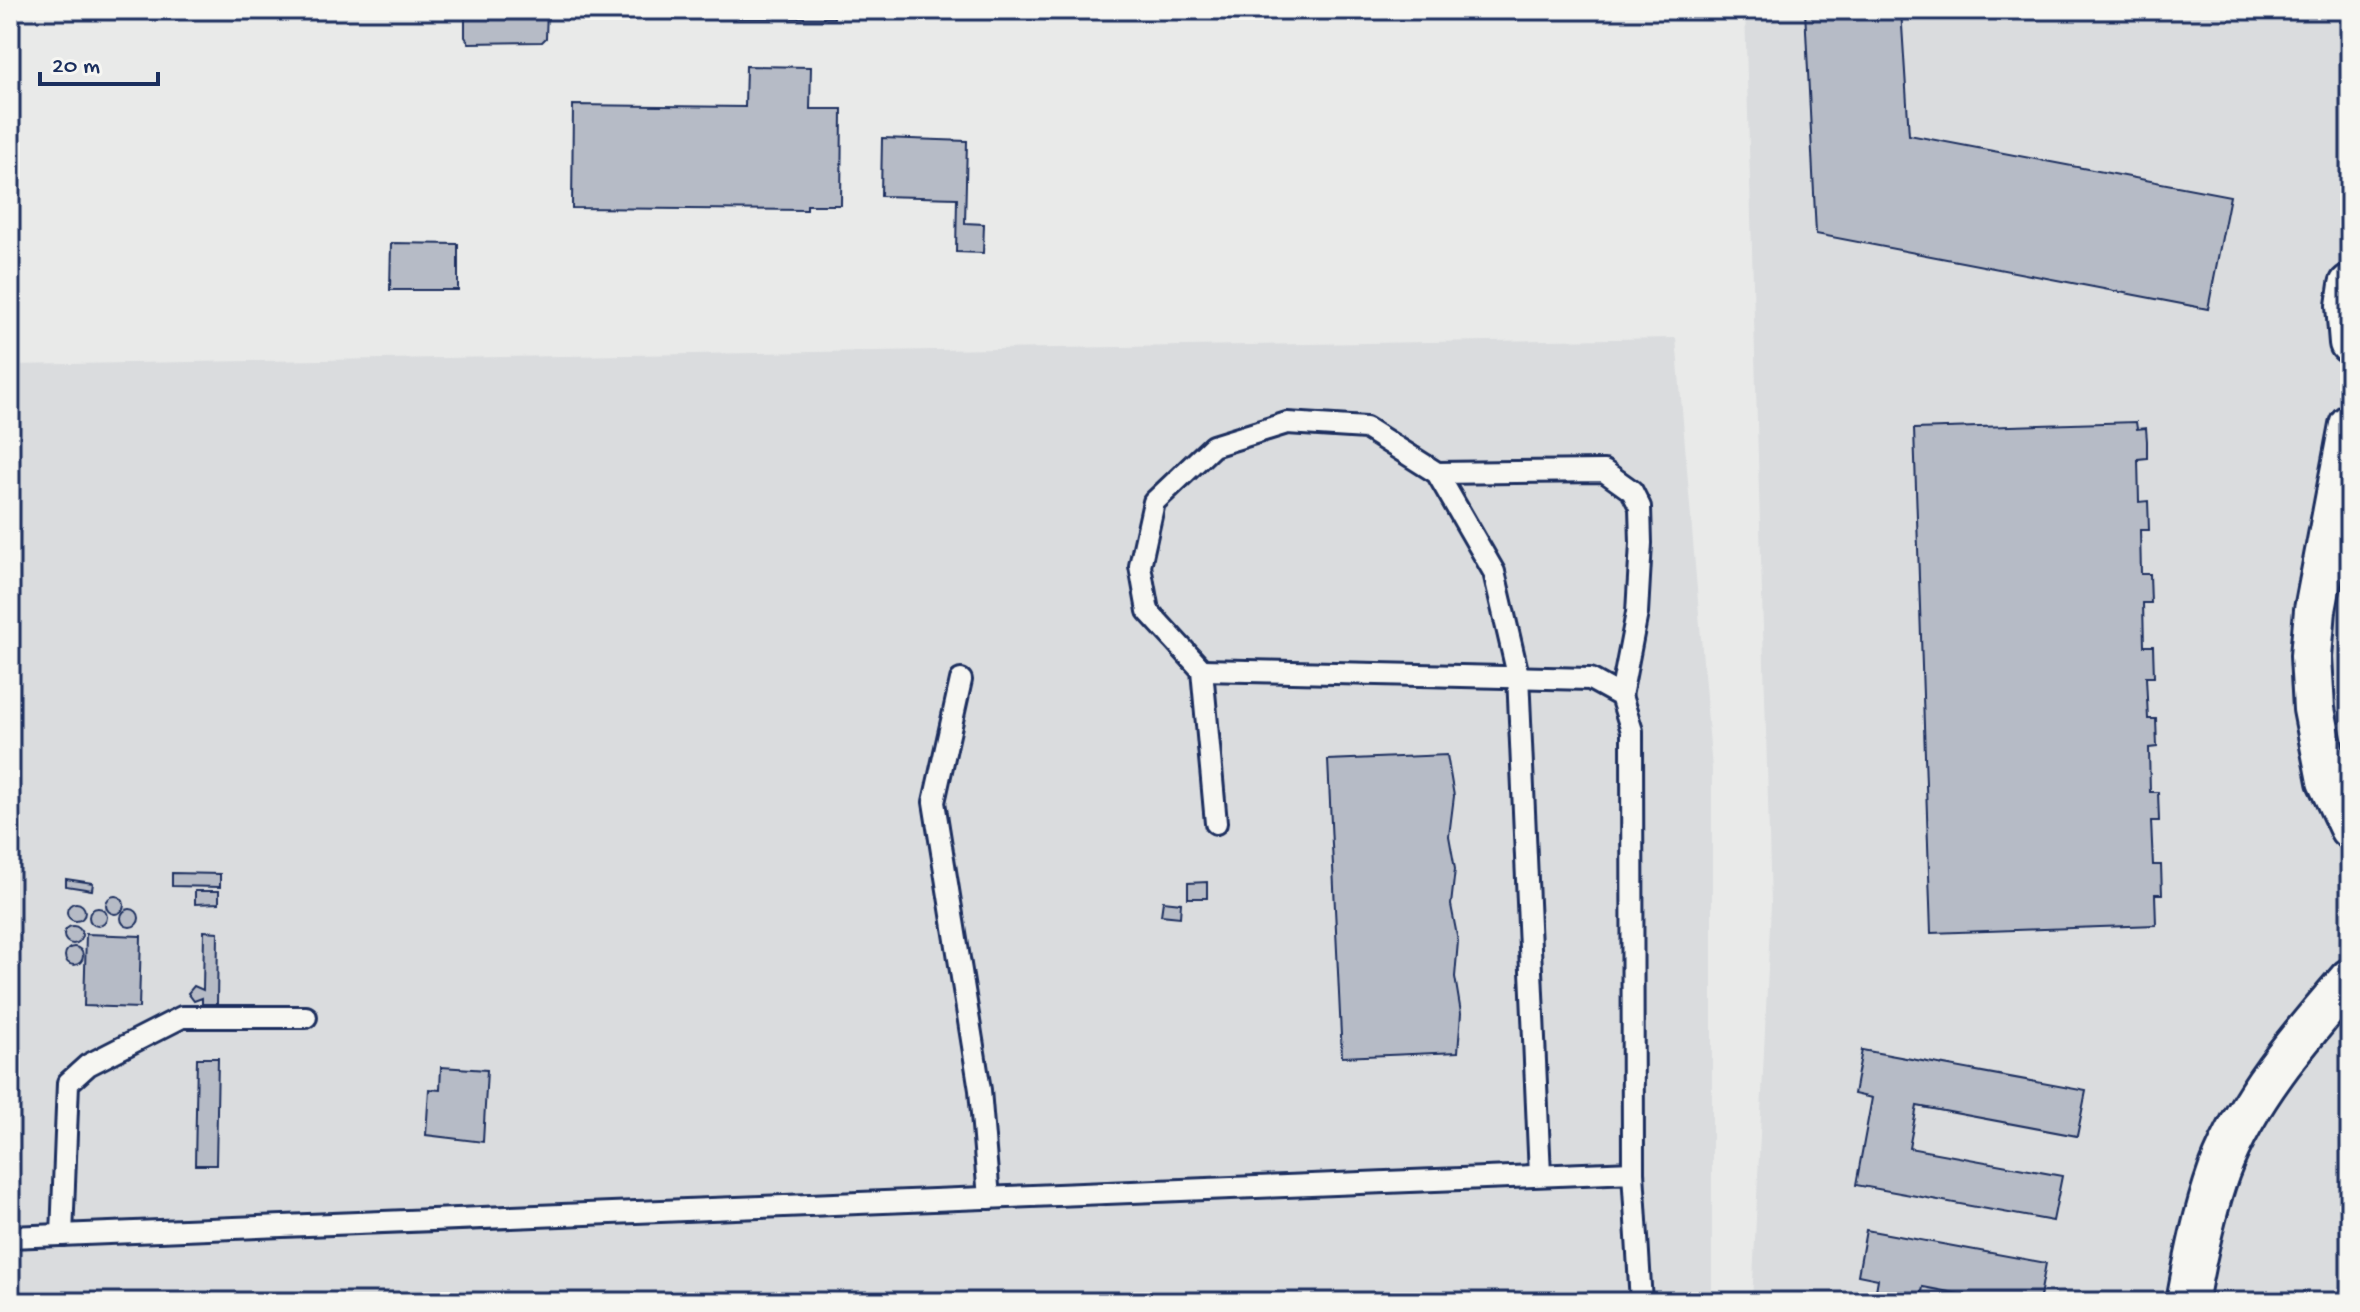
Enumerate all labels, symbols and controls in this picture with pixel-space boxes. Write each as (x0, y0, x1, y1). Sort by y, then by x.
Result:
scale bar (40, 36, 158, 86)
text: 20 m (52, 53, 100, 82)

